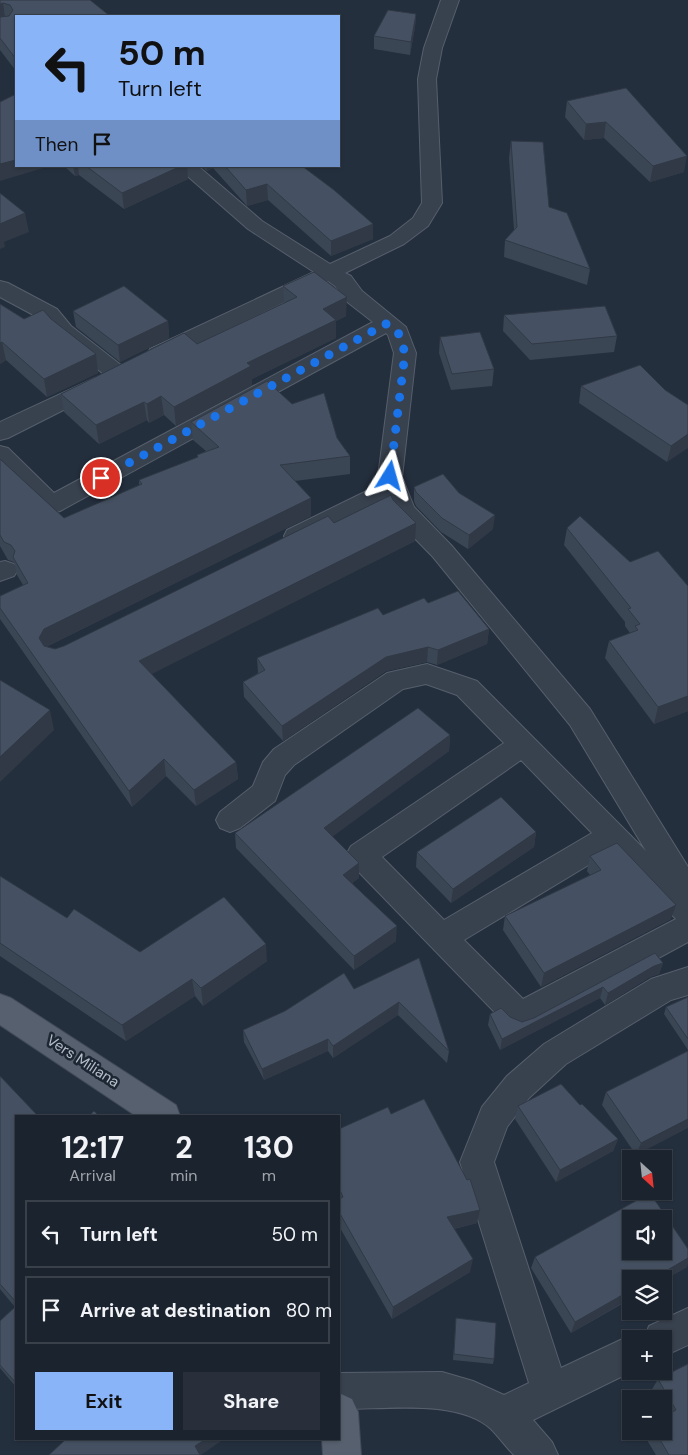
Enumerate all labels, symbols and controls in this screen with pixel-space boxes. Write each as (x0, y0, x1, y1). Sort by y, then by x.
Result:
text: 50 m (118, 30, 206, 76)
icon: left (35, 35, 100, 100)
text: Turn left (118, 74, 202, 103)
icon: arrive (88, 130, 116, 158)
text: Then (35, 132, 78, 157)
position arrow (363, 449, 415, 501)
pin (80, 457, 122, 499)
icon: arrive (87, 464, 115, 492)
street label: Vers Miliana (43, 1030, 123, 1092)
text: 12:17 (61, 1128, 124, 1167)
text: 2 (175, 1128, 193, 1167)
text: 130 (244, 1128, 294, 1167)
north arrow (622, 1150, 672, 1200)
map controls (622, 1150, 672, 1440)
text: Arrival (69, 1165, 116, 1186)
text: min (170, 1165, 198, 1186)
text: m (262, 1165, 276, 1186)
button: sound (622, 1210, 672, 1260)
icon: left (37, 1220, 65, 1248)
text: Turn left (80, 1222, 158, 1247)
text: 50 m (271, 1222, 318, 1247)
button: layers (622, 1270, 672, 1320)
icon: arrive (37, 1296, 65, 1324)
text: Arrive at destination (80, 1298, 271, 1323)
text: 80 m (286, 1298, 332, 1323)
button: + (622, 1330, 672, 1380)
button: Exit (35, 1372, 173, 1430)
button: Share (183, 1372, 320, 1430)
button: − (622, 1390, 672, 1440)

